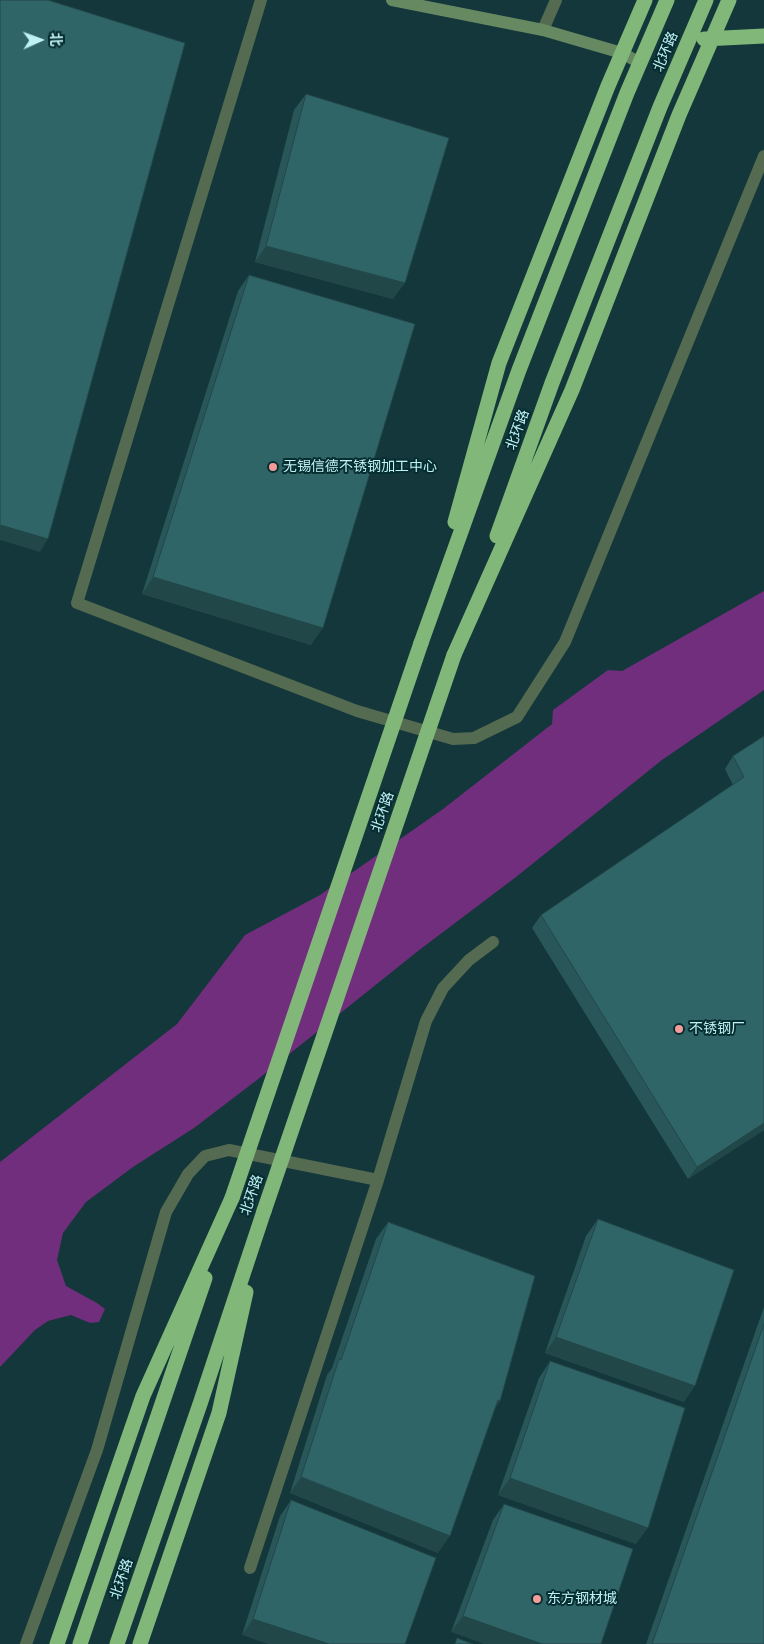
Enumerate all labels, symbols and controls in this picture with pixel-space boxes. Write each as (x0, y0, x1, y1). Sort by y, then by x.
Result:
north arrow (15, 15, 65, 65)
street label: 北环路 (650, 29, 682, 75)
text: 北 (47, 32, 64, 47)
street label: 北环路 (503, 407, 533, 453)
place label: 无锡信德不锈钢加工中心 (283, 459, 437, 475)
marker: 无锡信德不锈钢加工中心 (267, 461, 279, 473)
street label: 北环路 (368, 789, 398, 835)
place label: 不锈钢厂 (689, 1021, 745, 1037)
marker: 不锈钢厂 (673, 1023, 685, 1035)
street label: 北环路 (237, 1172, 267, 1218)
street label: 北环路 (107, 1556, 137, 1602)
place label: 东方钢材城 (547, 1591, 617, 1607)
marker: 东方钢材城 (531, 1593, 543, 1605)

